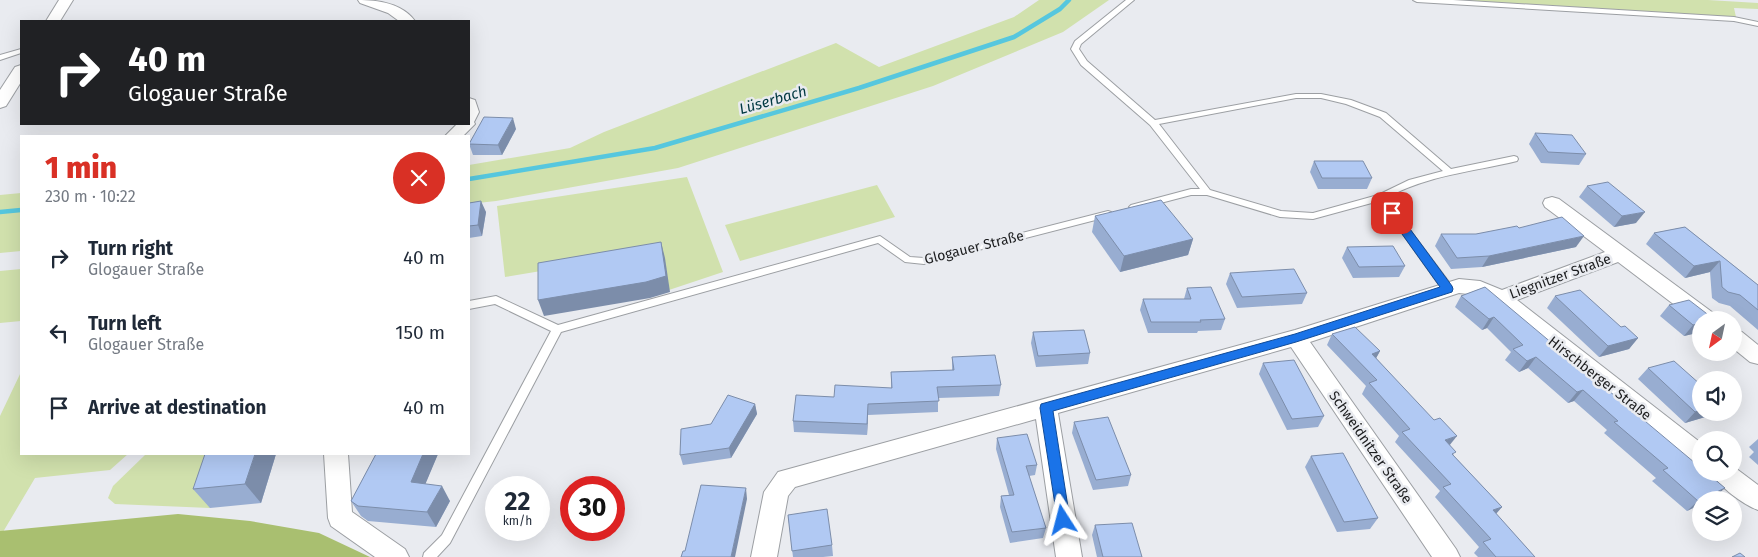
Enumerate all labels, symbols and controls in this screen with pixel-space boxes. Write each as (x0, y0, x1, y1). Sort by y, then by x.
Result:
text: 40 m (128, 38, 206, 80)
icon: right (45, 40, 110, 105)
text: Glogauer Straße (128, 80, 288, 107)
water label: Lüserbach (737, 82, 809, 118)
text: 1 min (45, 150, 117, 186)
button: close (393, 152, 445, 204)
text: 230 m · 10:22 (45, 187, 136, 206)
pin (1371, 192, 1413, 234)
icon: arrive (1378, 199, 1406, 227)
street label: Glogauer Straße (923, 227, 1026, 268)
text: Turn right (88, 237, 173, 260)
icon: right (45, 244, 73, 272)
text: 40 m (403, 246, 445, 269)
street label: Liegnitzer Straße (1507, 250, 1613, 303)
text: Glogauer Straße (88, 260, 204, 279)
north arrow (1692, 311, 1742, 361)
map controls (1692, 311, 1742, 541)
text: Turn left (88, 312, 162, 335)
icon: left (45, 319, 73, 347)
text: 150 m (395, 321, 445, 344)
street label: Hirschberger Straße (1545, 333, 1655, 424)
text: Glogauer Straße (88, 335, 204, 354)
button: sound (1692, 371, 1742, 421)
street label: Schweidnitzer Straße (1325, 388, 1416, 507)
icon: arrive (45, 394, 73, 422)
text: Arrive at destination (88, 396, 267, 419)
text: 40 m (403, 396, 445, 419)
button: search (1692, 431, 1742, 481)
speed limit sign: 30 (560, 476, 625, 541)
text: 22 (505, 487, 530, 517)
button: layers (1692, 491, 1742, 541)
position arrow (1036, 493, 1088, 545)
text: km/h (503, 514, 532, 528)

